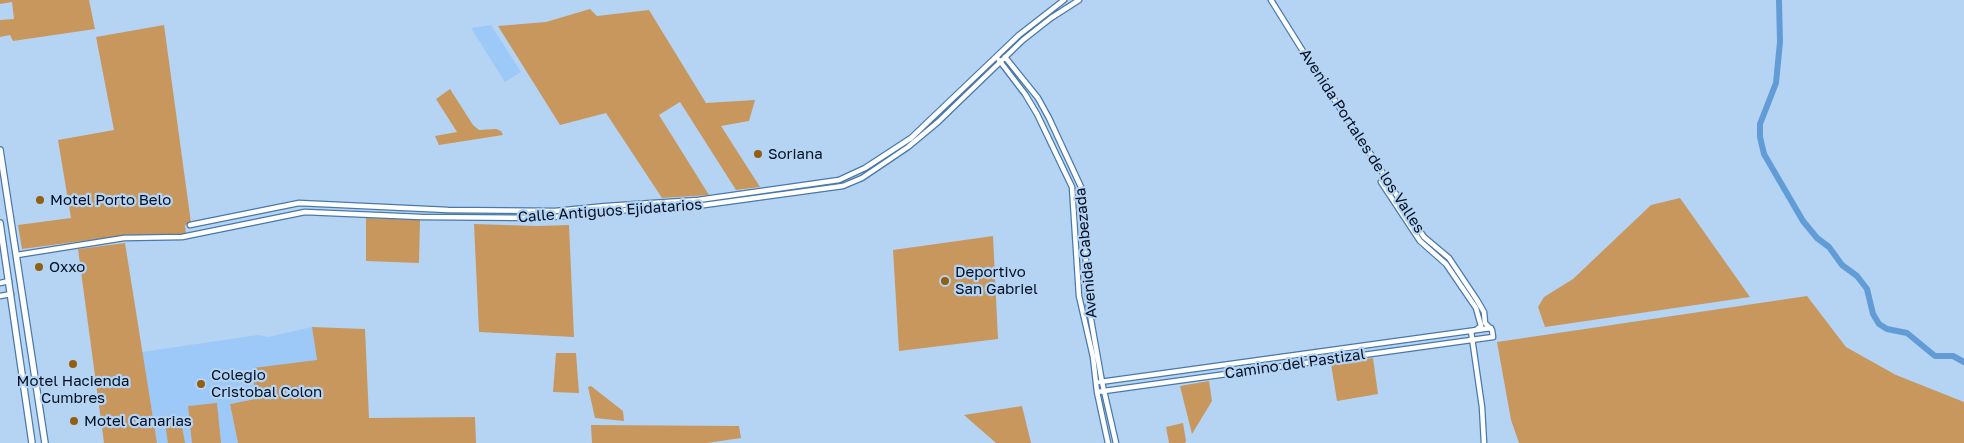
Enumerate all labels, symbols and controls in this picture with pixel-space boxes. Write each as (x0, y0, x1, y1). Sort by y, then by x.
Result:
street label: Avenida Portales de los Valles (1296, 46, 1428, 236)
place label: Soriana (768, 145, 823, 163)
marker: Soriana (752, 148, 764, 160)
street label: Avenida Cabezada (1071, 187, 1101, 319)
place label: Motel Porto Belo (50, 191, 171, 209)
marker: Motel Porto Belo (34, 194, 46, 206)
street label: Calle Antiguos Ejidatarios (517, 196, 703, 226)
place label: Oxxo (49, 258, 85, 276)
marker: Oxxo (33, 261, 45, 273)
place label: Deportivo San Gabriel (955, 263, 1038, 298)
marker: Deportivo San Gabriel (939, 275, 951, 287)
street label: Camino del Pastizal (1224, 345, 1366, 383)
marker: Motel Hacienda Cumbres (67, 358, 79, 370)
place label: Colegio Cristobal Colon (211, 366, 322, 401)
place label: Motel Hacienda Cumbres (17, 372, 129, 407)
marker: Colegio Cristobal Colon (195, 378, 207, 390)
place label: Motel Canarias (84, 412, 192, 430)
marker: Motel Canarias (68, 415, 80, 427)

